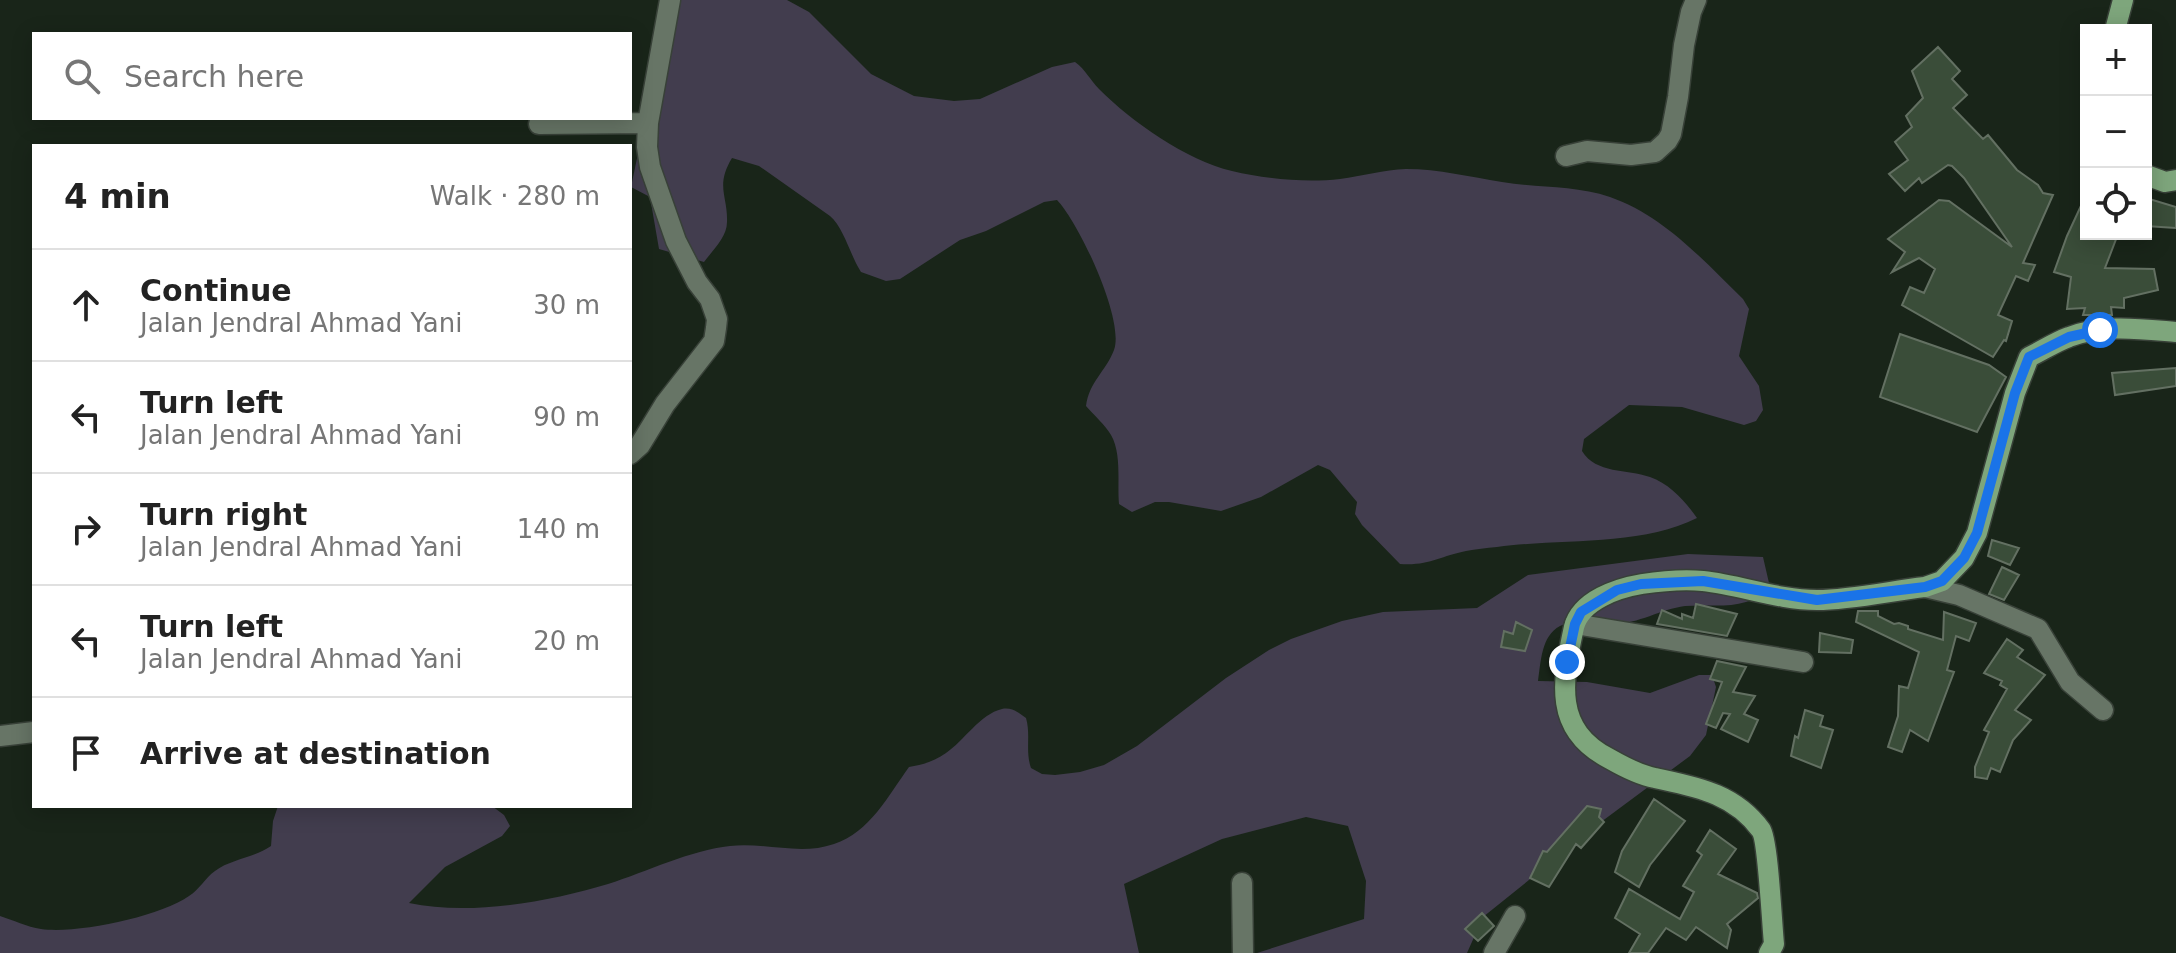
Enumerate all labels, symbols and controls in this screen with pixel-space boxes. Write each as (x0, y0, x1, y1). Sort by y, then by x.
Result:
map controls (2080, 24, 2152, 240)
button: + (2080, 24, 2152, 96)
search box (32, 32, 632, 120)
icon: search (60, 54, 104, 98)
text: Search here (124, 59, 304, 94)
button: − (2080, 96, 2152, 168)
button: locate (2080, 168, 2152, 240)
text: 4 min (64, 176, 171, 216)
text: Walk · 280 m (430, 181, 600, 211)
text: Continue (140, 273, 292, 308)
icon: ahead (64, 283, 108, 327)
text: 30 m (533, 290, 600, 320)
text: Jalan Jendral Ahmad Yani (140, 308, 463, 338)
route start (2082, 312, 2118, 348)
text: Turn left (140, 385, 283, 420)
icon: left (64, 395, 108, 439)
text: 90 m (533, 402, 600, 432)
text: Jalan Jendral Ahmad Yani (140, 420, 463, 450)
text: Turn right (140, 497, 307, 532)
icon: right (64, 507, 108, 551)
text: 140 m (517, 514, 600, 544)
text: Jalan Jendral Ahmad Yani (140, 532, 463, 562)
text: Turn left (140, 609, 283, 644)
icon: left (64, 619, 108, 663)
text: 20 m (533, 626, 600, 656)
text: Jalan Jendral Ahmad Yani (140, 644, 463, 674)
route end (1549, 644, 1585, 680)
icon: arrive (64, 731, 108, 775)
text: Arrive at destination (140, 736, 491, 771)

